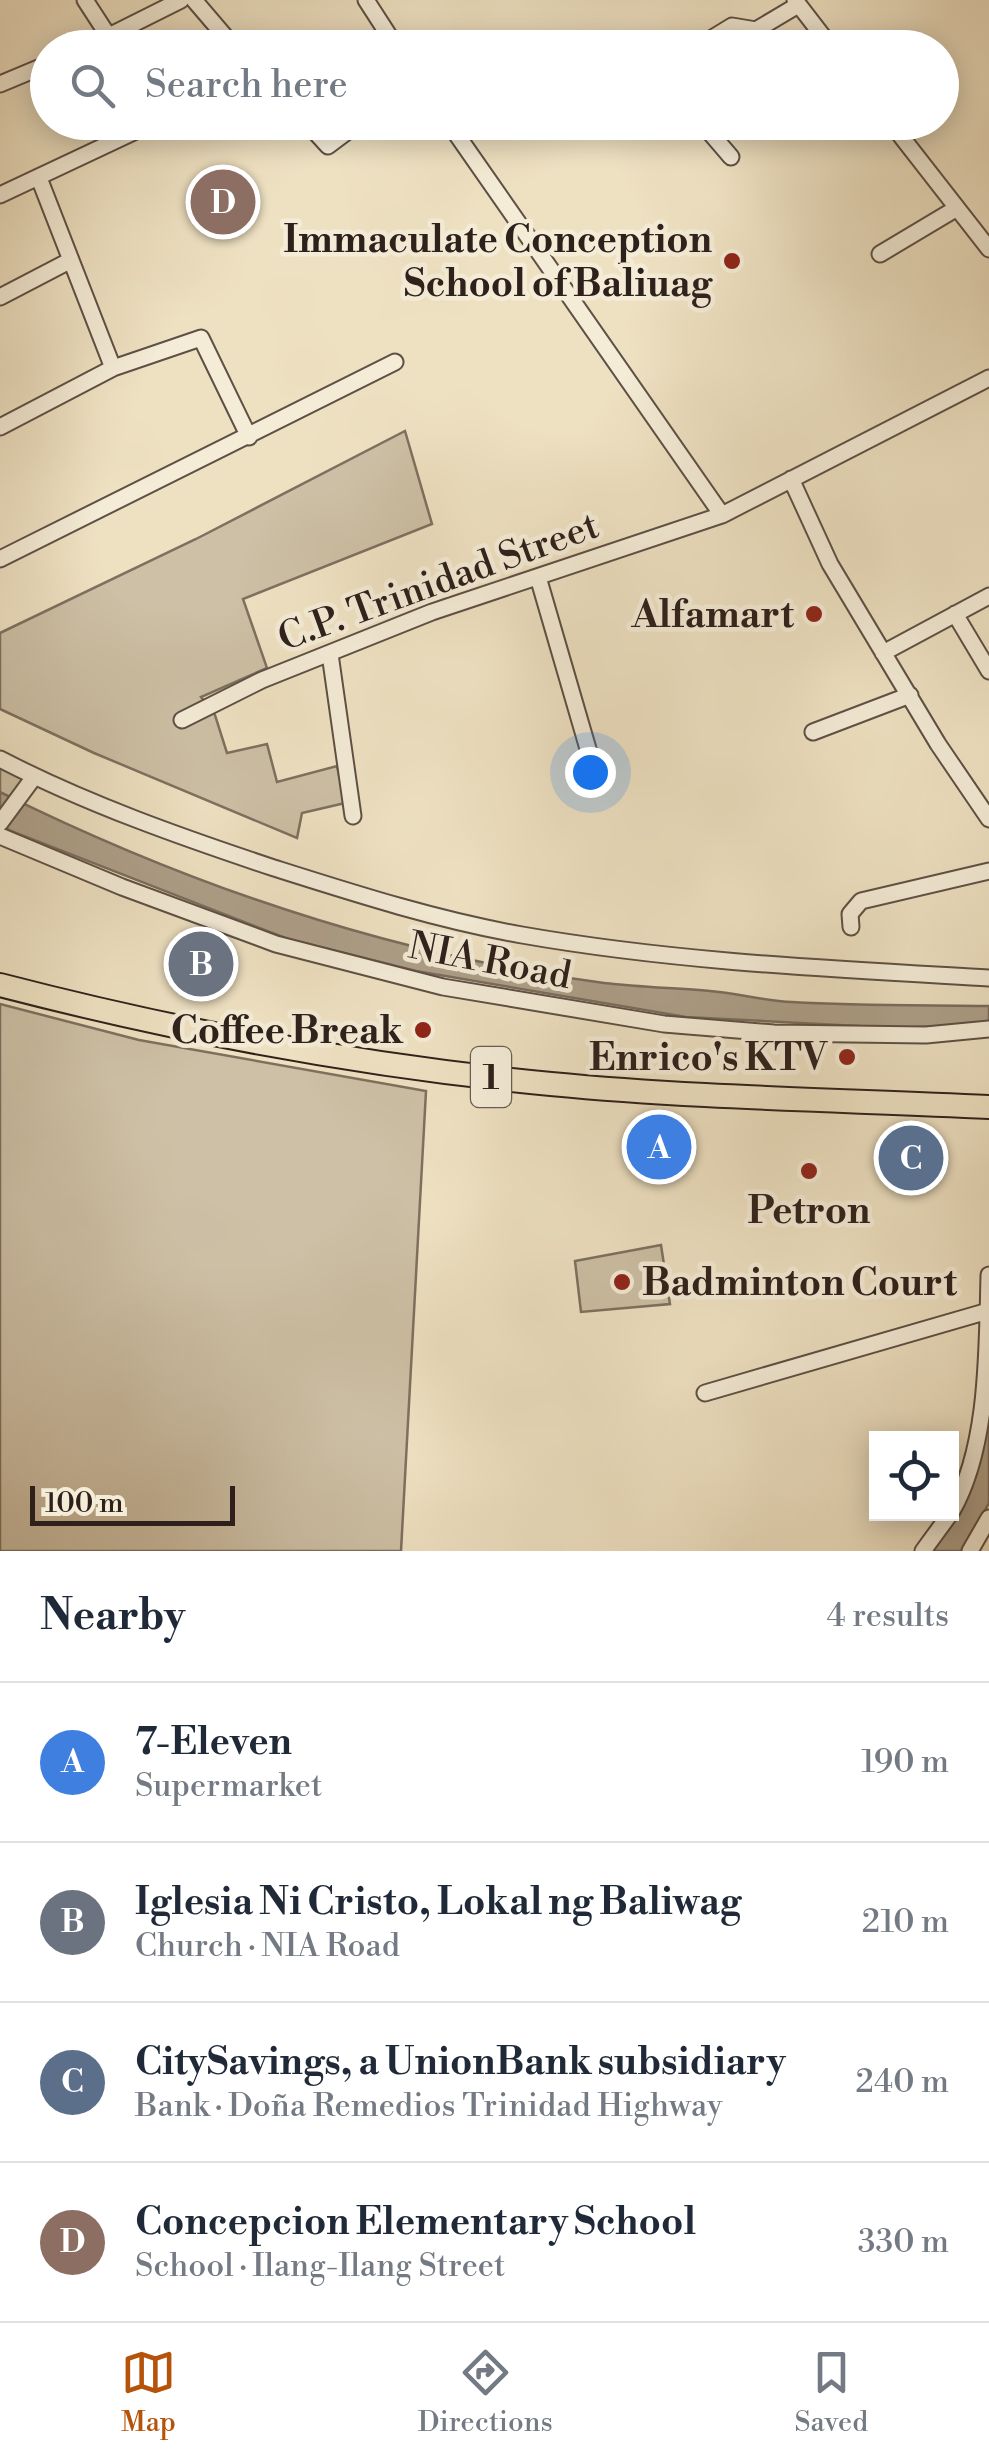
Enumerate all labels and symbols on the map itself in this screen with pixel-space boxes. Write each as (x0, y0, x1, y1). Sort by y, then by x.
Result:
pin: D (190, 164, 256, 240)
place label: Immaculate Conception School of Baliuag (284, 217, 714, 308)
marker: Immaculate Conception School of Baliuag (721, 250, 743, 272)
street label: C.P. Trinidad Street (272, 503, 605, 662)
place label: Alfamart (630, 592, 795, 639)
marker: Alfamart (803, 603, 825, 625)
your location (565, 747, 616, 798)
street label: NIA Road (404, 923, 575, 1000)
pin: B (168, 926, 234, 1002)
place label: Coffee Break (171, 1008, 404, 1055)
marker: Coffee Break (412, 1019, 434, 1041)
place label: Enrico's KTV (589, 1035, 829, 1082)
marker: Enrico's KTV (836, 1046, 858, 1068)
road number: 1 (471, 1047, 511, 1107)
pin: A (626, 1110, 692, 1184)
pin: C (878, 1120, 944, 1196)
marker: Petron (798, 1160, 820, 1182)
place label: Petron (748, 1188, 870, 1235)
place label: Badminton Court (642, 1260, 957, 1307)
marker: Badminton Court (611, 1271, 633, 1293)
scale bar (30, 1481, 235, 1526)

